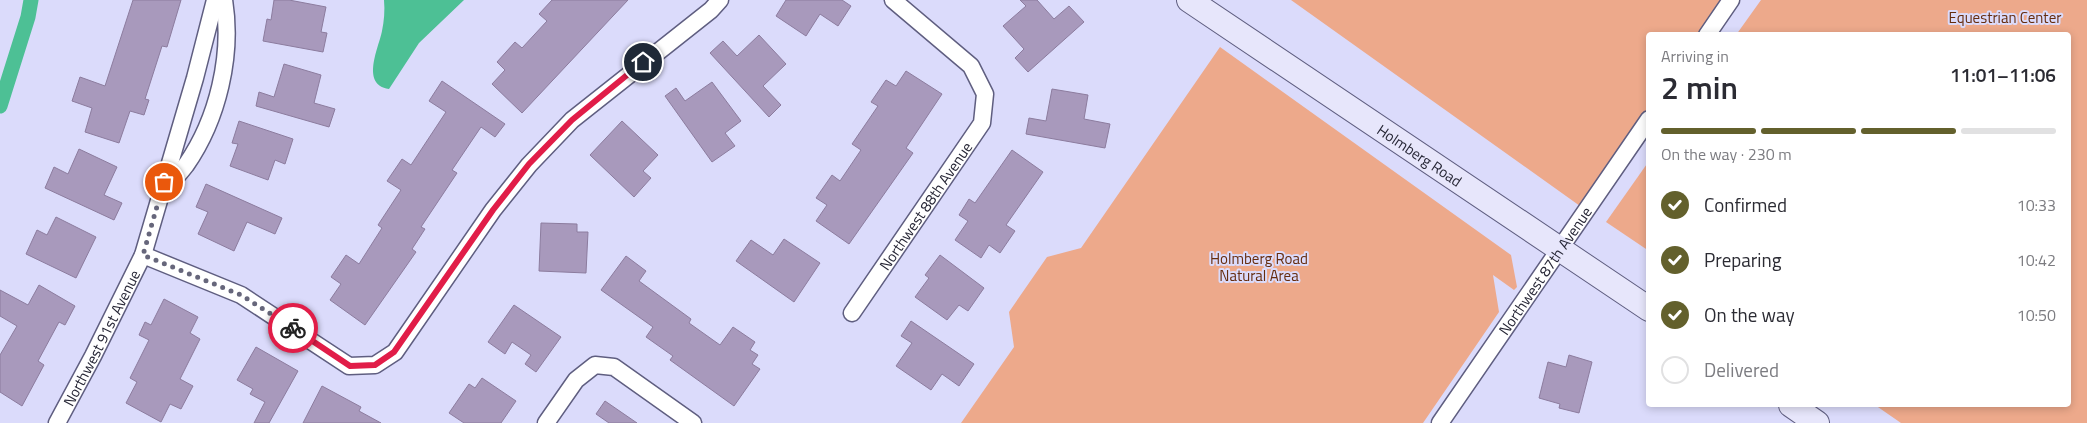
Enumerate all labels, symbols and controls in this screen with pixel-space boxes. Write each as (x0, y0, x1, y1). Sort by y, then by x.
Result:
park label: Equestrian Center (1949, 6, 2061, 29)
pin (622, 41, 664, 83)
text: Arriving in (1661, 44, 1729, 68)
icon: home (629, 48, 657, 76)
text: 11:01–11:06 (1950, 60, 2056, 89)
text: 2 min (1661, 63, 1738, 111)
street label: Holmberg Road (1373, 118, 1467, 192)
street label: Northwest 88th Avenue (873, 137, 978, 275)
text: On the way · 230 m (1661, 142, 1792, 166)
pin (143, 161, 185, 203)
icon: bag (150, 168, 178, 196)
text: Confirmed (1704, 190, 1787, 219)
icon: check (1661, 191, 1689, 219)
text: 10:33 (2017, 193, 2056, 217)
street label: Northwest 87th Avenue (1492, 202, 1597, 339)
text: Preparing (1704, 245, 1781, 274)
icon: check (1661, 246, 1689, 274)
park label: Holmberg Road Natural Area (1210, 247, 1308, 287)
text: 10:42 (2017, 248, 2056, 272)
street label: Northwest 91st Avenue (57, 266, 145, 410)
text: On the way (1704, 300, 1795, 329)
icon: check (1661, 301, 1689, 329)
courier (268, 303, 318, 353)
text: 10:50 (2017, 303, 2056, 327)
icon: bike (279, 314, 307, 342)
text: Delivered (1704, 355, 1779, 384)

